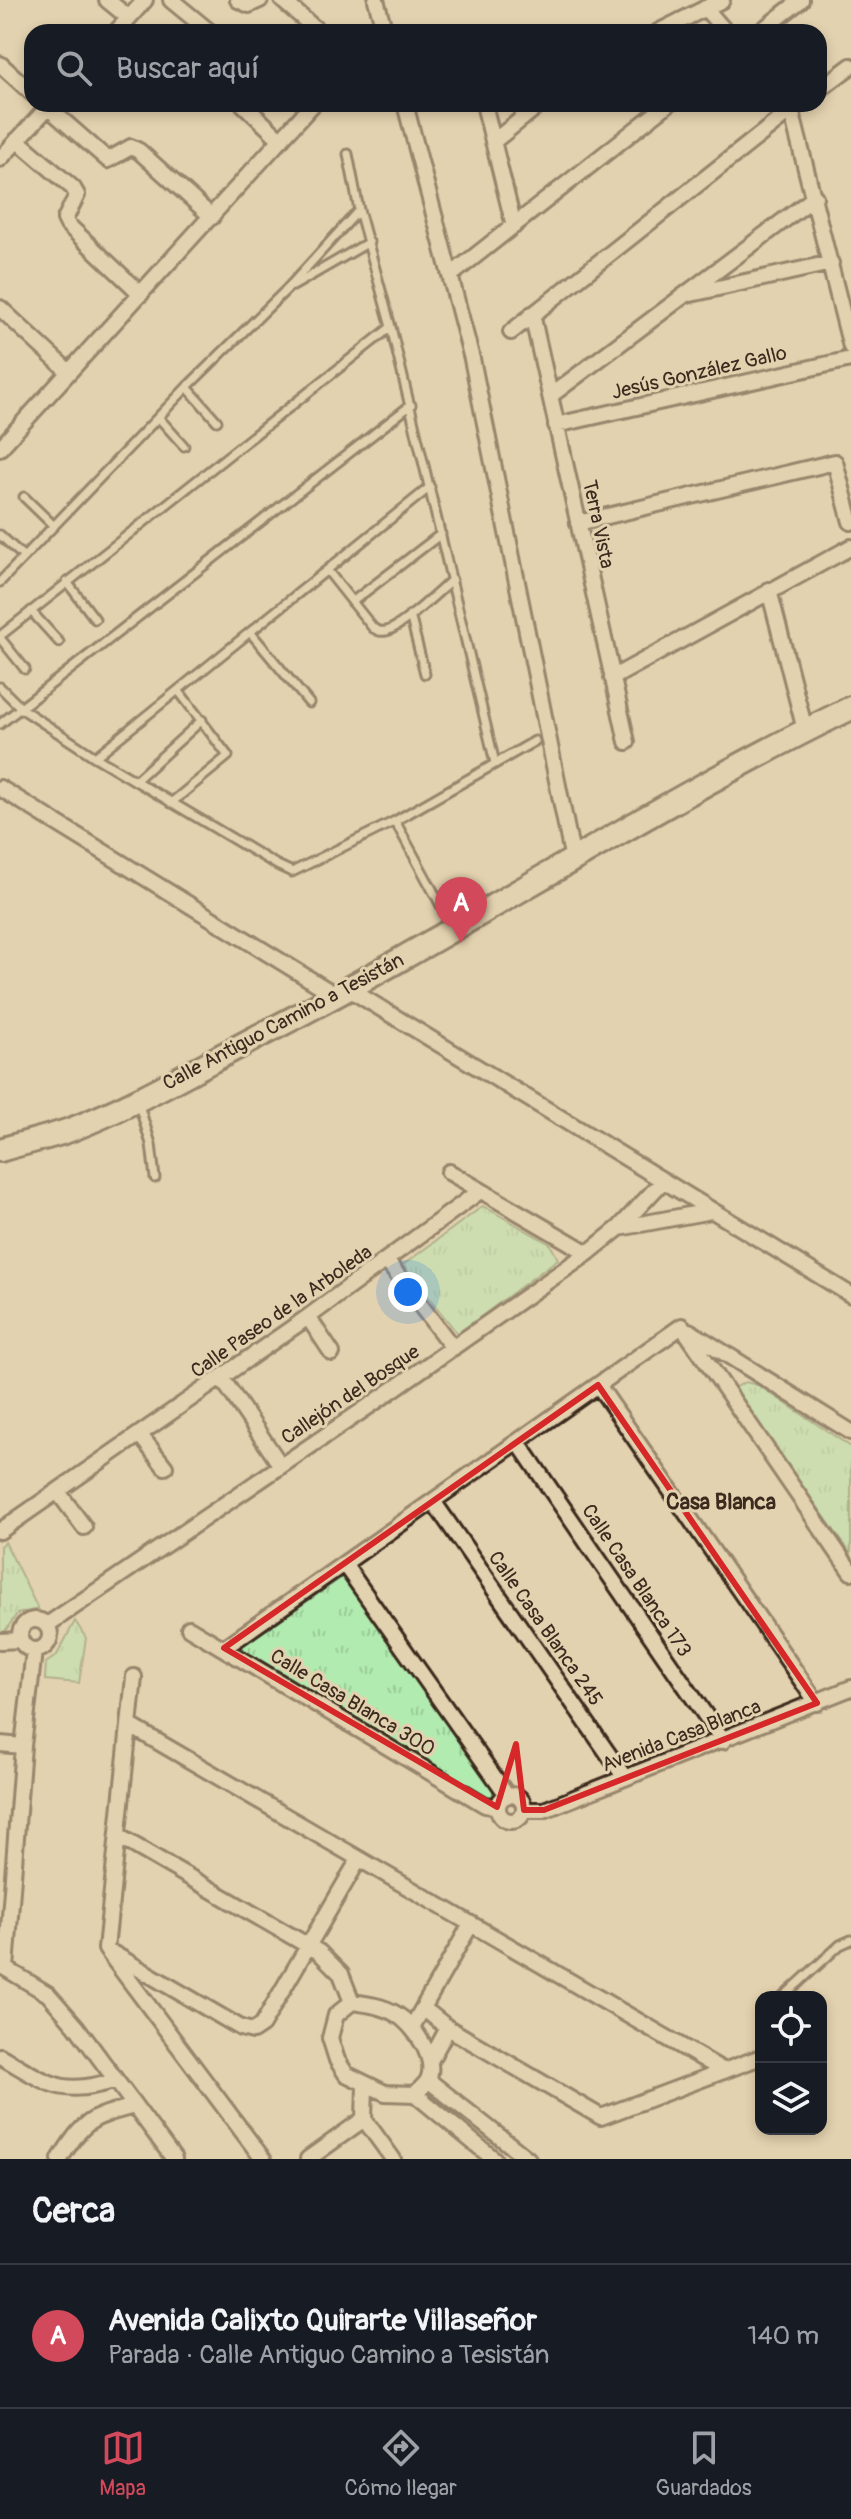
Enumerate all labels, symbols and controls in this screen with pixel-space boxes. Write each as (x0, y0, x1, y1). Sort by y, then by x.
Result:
search box (24, 24, 827, 112)
icon: search (52, 46, 96, 90)
text: Buscar aquí (116, 50, 259, 87)
street label: Jesús González Gallo (609, 340, 789, 405)
street label: Terra Vista (577, 478, 620, 570)
pin: A (435, 877, 487, 943)
street label: Calle Antiguo Camino a Tesistán (158, 947, 408, 1096)
street label: Calle Paseo de la Arboleda (186, 1239, 377, 1384)
your location (388, 1272, 428, 1312)
street label: Callejón del Bosque (276, 1339, 424, 1450)
district label: Casa Blanca (666, 1488, 776, 1516)
street label: Calle Casa Blanca 173 (576, 1499, 697, 1661)
street label: Calle Casa Blanca 245 (483, 1546, 608, 1710)
street label: Calle Casa Blanca 300 (266, 1643, 440, 1762)
street label: Avenida Casa Blanca (598, 1694, 764, 1777)
map controls (755, 1991, 827, 2135)
button: locate (755, 1991, 827, 2063)
button: layers (755, 2063, 827, 2135)
text: Cerca (32, 2190, 115, 2233)
text: Avenida Calixto Quirarte Villaseñor (108, 2302, 537, 2339)
text: A (50, 2320, 66, 2352)
text: 140 m (747, 2320, 819, 2352)
text: Parada · Calle Antiguo Camino a Tesistán (108, 2339, 550, 2371)
tab: Mapa (99, 2426, 146, 2502)
tab: Cómo llegar (345, 2426, 457, 2502)
tab: Guardados (655, 2426, 752, 2502)

